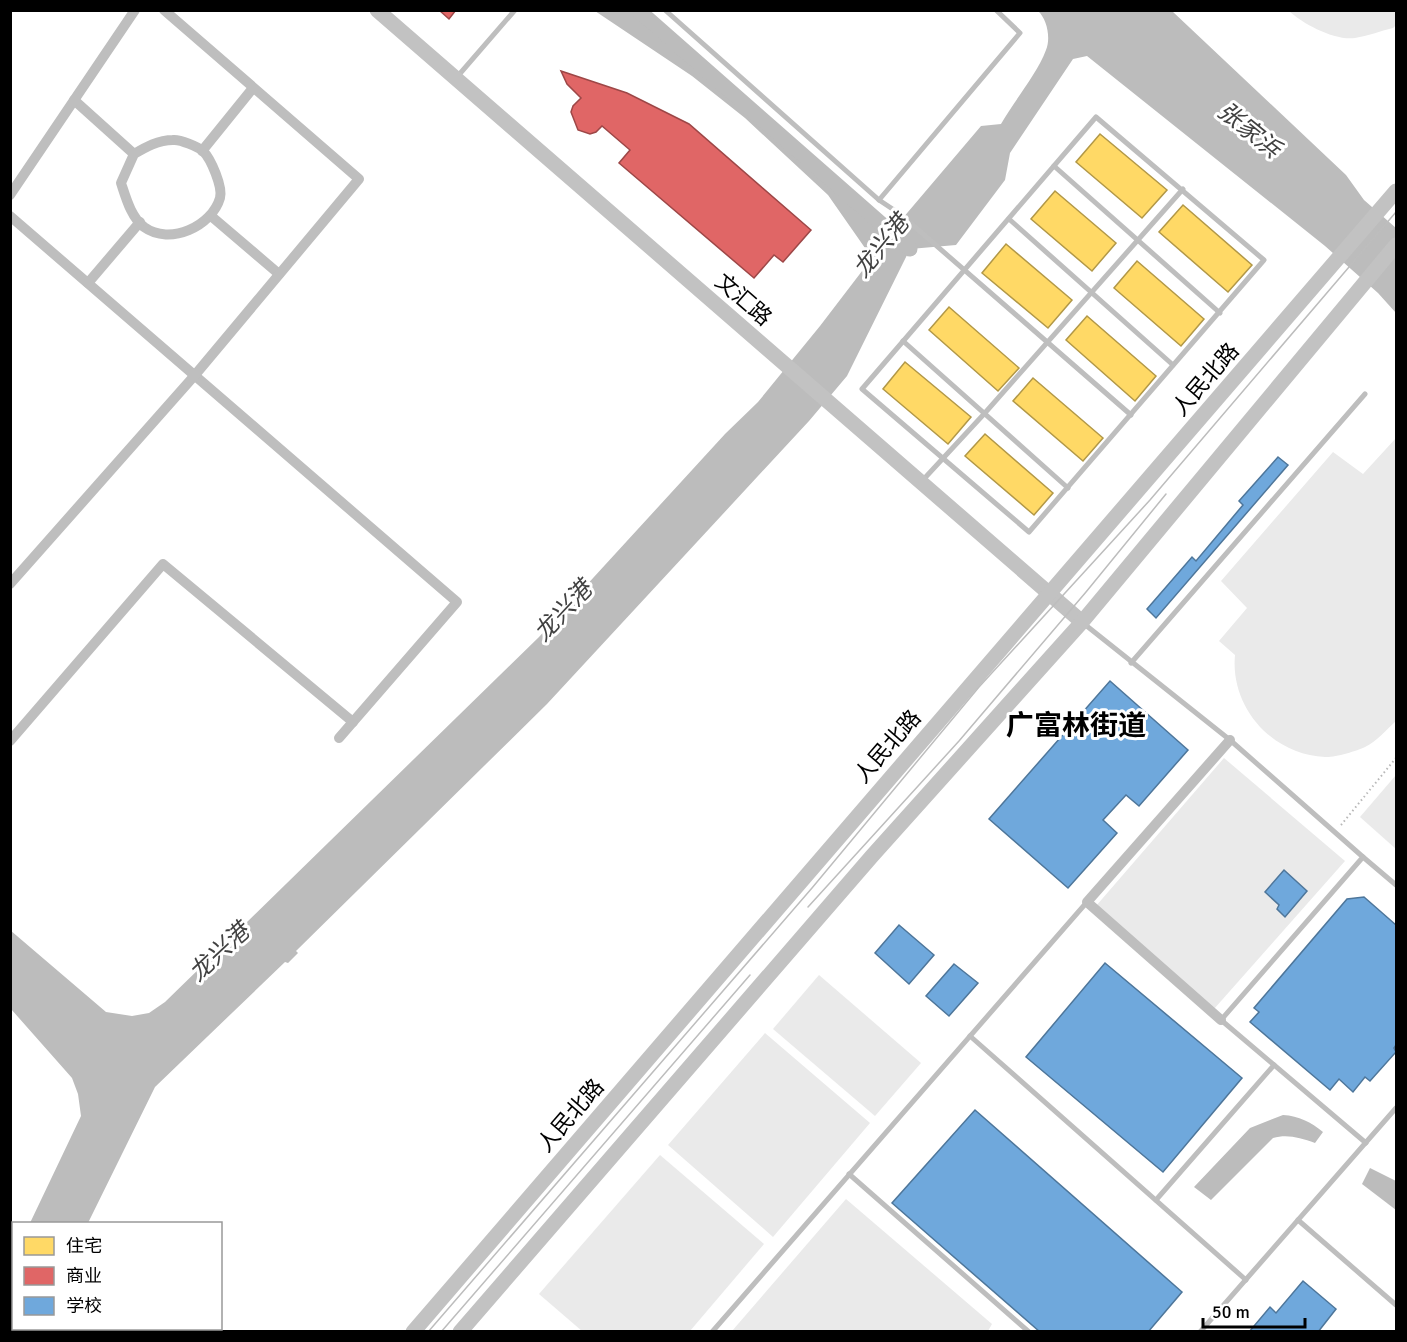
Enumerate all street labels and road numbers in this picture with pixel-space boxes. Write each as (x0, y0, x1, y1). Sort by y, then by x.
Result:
street label: 文汇路 (710, 268, 777, 331)
street label: 人民北路 (1166, 337, 1244, 421)
street label: 人民北路 (848, 704, 926, 788)
street label: 人民北路 (531, 1073, 609, 1157)

